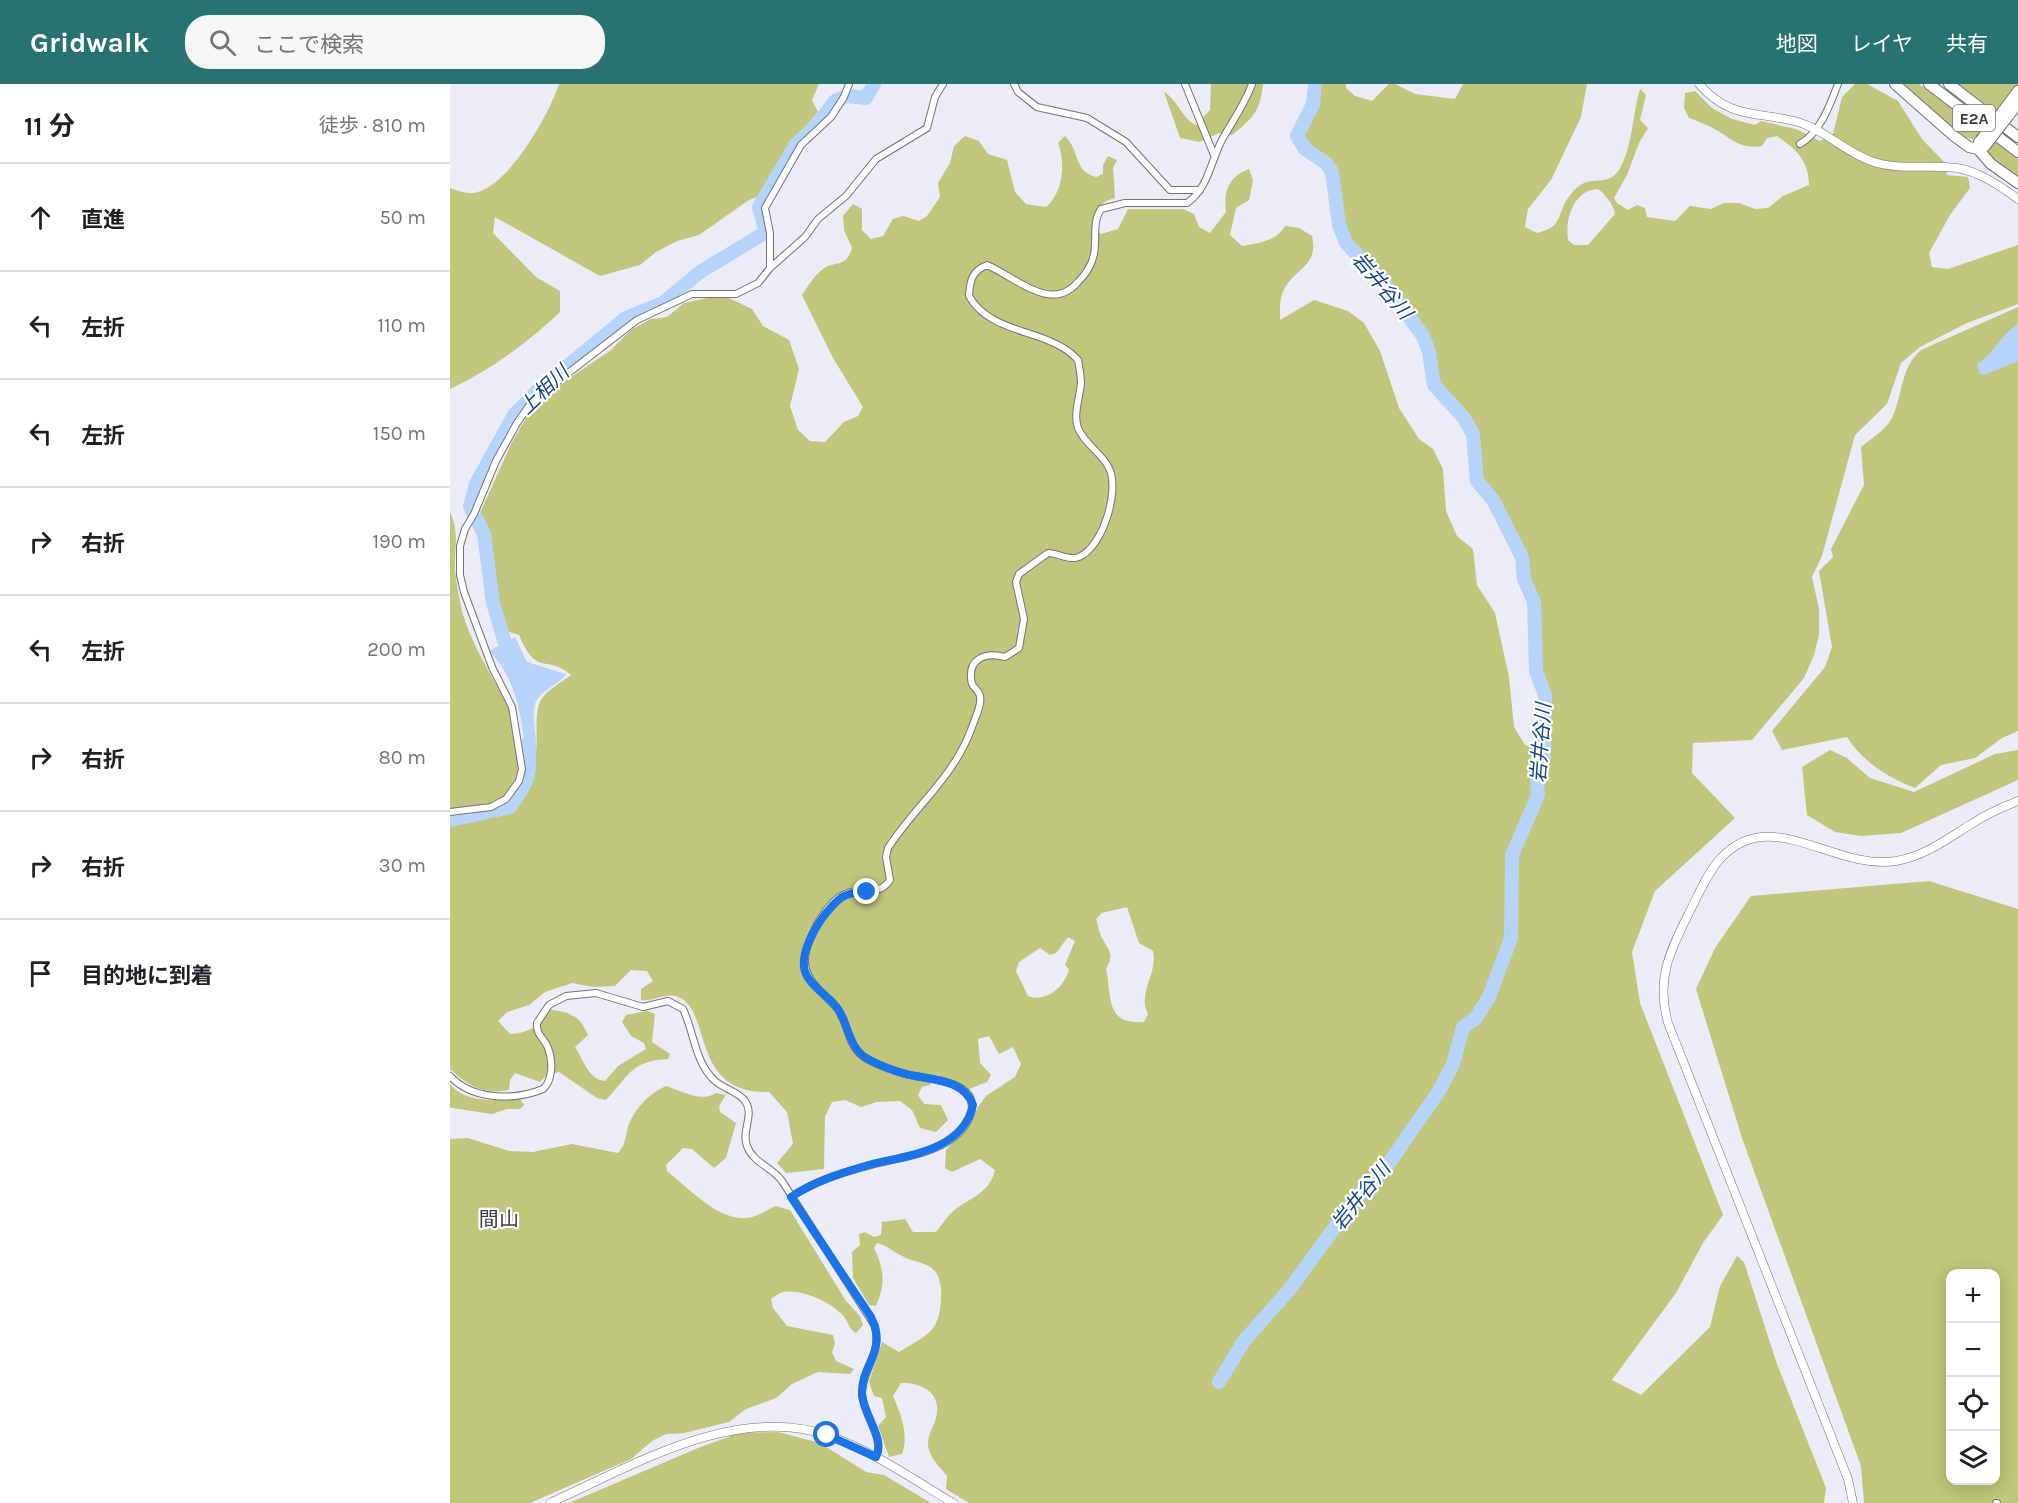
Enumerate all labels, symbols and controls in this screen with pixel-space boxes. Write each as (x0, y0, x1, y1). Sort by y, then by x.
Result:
search box (185, 15, 605, 69)
text: Gridwalk (30, 26, 149, 59)
icon: search (206, 26, 239, 59)
text: ここで検索 (254, 32, 364, 58)
text: 地図 (1776, 32, 1818, 56)
text: レイヤ (1851, 32, 1913, 56)
text: 共有 (1946, 32, 1988, 56)
road number: E2A (1953, 105, 1995, 131)
text: 11 分 (24, 111, 75, 142)
text: 徒歩 · 810 m (319, 114, 426, 137)
icon: ahead (24, 201, 57, 234)
text: 50 m (379, 206, 426, 229)
text: 直進 (81, 207, 125, 233)
water label: 岩井谷川 (1347, 248, 1418, 326)
icon: left (24, 309, 57, 342)
text: 110 m (377, 314, 426, 337)
text: 左折 (81, 315, 125, 341)
water label: 上相川 (514, 359, 575, 419)
icon: left (24, 417, 57, 450)
text: 150 m (373, 422, 426, 445)
text: 左折 (81, 423, 125, 449)
icon: right (24, 525, 57, 558)
text: 190 m (372, 530, 426, 553)
text: 右折 (81, 531, 125, 557)
icon: left (24, 633, 57, 666)
text: 200 m (367, 638, 426, 661)
text: 左折 (81, 639, 125, 665)
water label: 岩井谷川 (1527, 700, 1555, 784)
icon: right (24, 741, 57, 774)
text: 80 m (378, 746, 426, 769)
text: 右折 (81, 747, 125, 773)
icon: right (24, 849, 57, 882)
text: 30 m (379, 854, 426, 877)
text: 右折 (81, 855, 125, 881)
route end (853, 878, 879, 904)
icon: arrive (24, 957, 57, 990)
text: 目的地に到着 (81, 963, 213, 989)
water label: 岩井谷川 (1327, 1156, 1396, 1234)
district label: 間山 (479, 1208, 519, 1231)
map controls (1946, 1269, 2000, 1485)
button: + (1946, 1269, 2000, 1323)
button: − (1946, 1323, 2000, 1377)
button: locate (1946, 1377, 2000, 1431)
route start (813, 1421, 839, 1447)
button: layers (1946, 1431, 2000, 1485)

